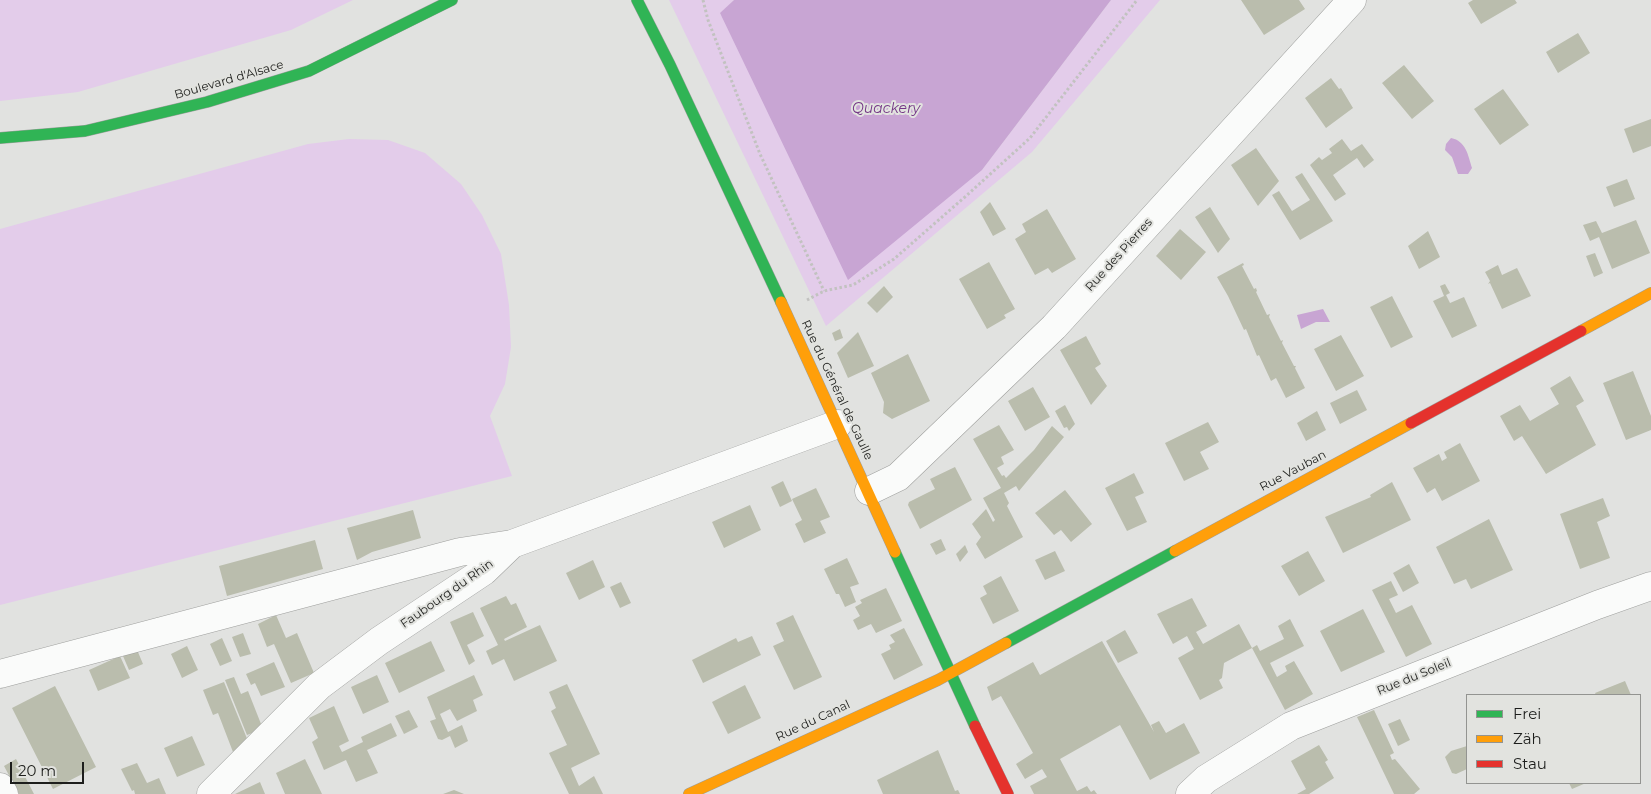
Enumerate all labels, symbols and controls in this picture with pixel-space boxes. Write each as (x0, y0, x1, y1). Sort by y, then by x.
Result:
street label: Boulevard d'Alsace (173, 58, 285, 102)
water label: Quackery (852, 101, 920, 117)
street label: Rue des Pierres (1083, 216, 1155, 294)
street label: Rue du Général de Gaulle (798, 318, 876, 462)
street label: Rue Vauban (1257, 447, 1329, 495)
street label: Faubourg du Rhin (398, 557, 496, 631)
street label: Rue du Soleil (1375, 656, 1453, 698)
legend (1466, 694, 1641, 784)
street label: Rue du Canal (774, 697, 852, 745)
text: Frei (1513, 704, 1541, 723)
text: Zäh (1513, 729, 1542, 748)
scale bar (12, 752, 86, 784)
text: Stau (1513, 754, 1547, 773)
text: 20 m (18, 761, 56, 780)

